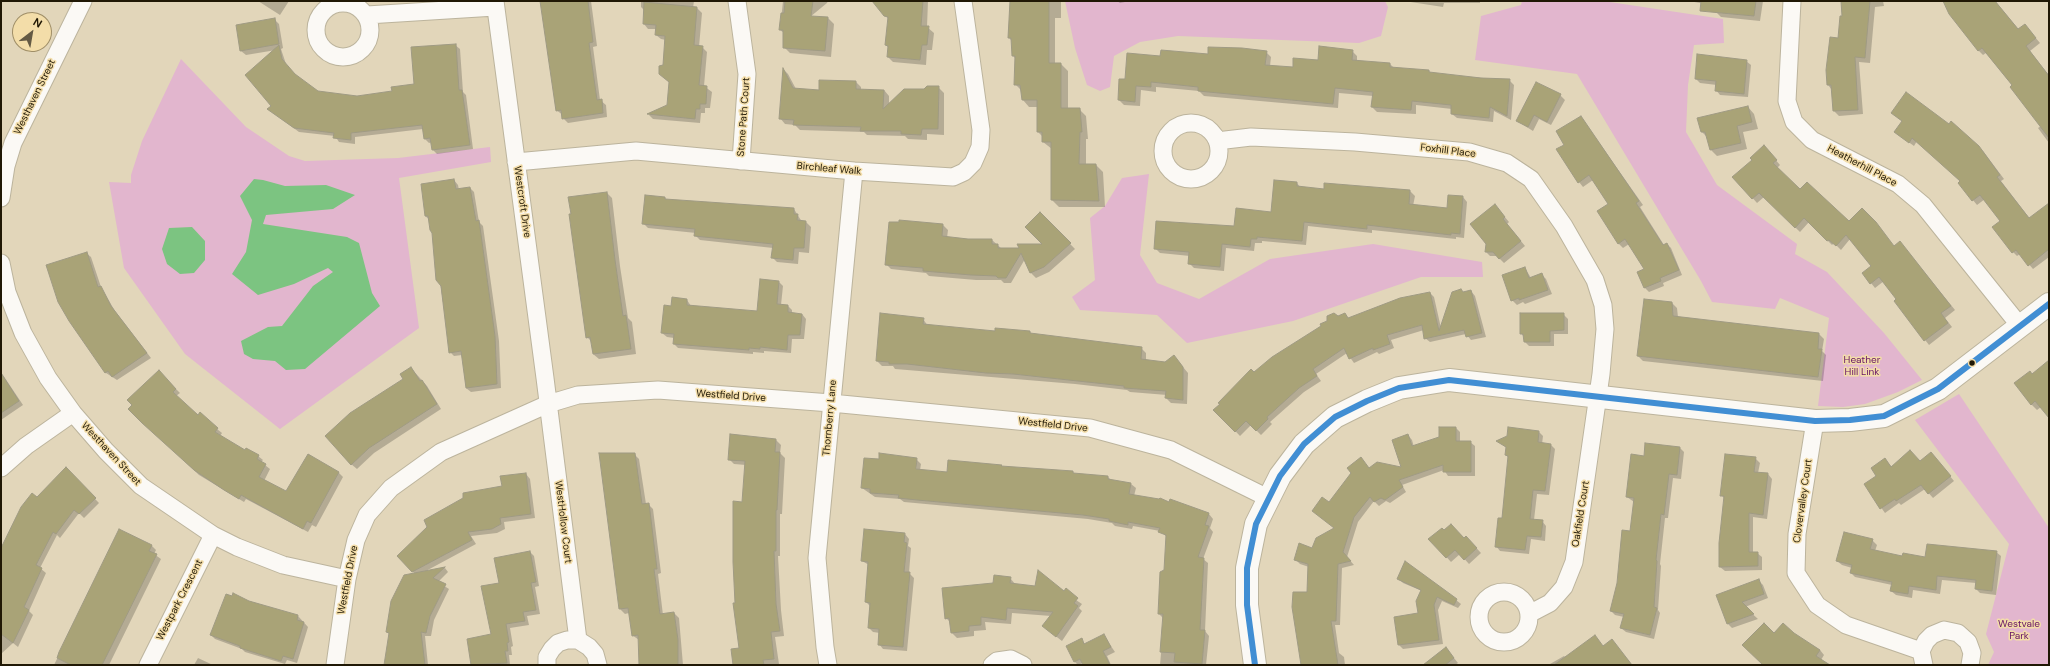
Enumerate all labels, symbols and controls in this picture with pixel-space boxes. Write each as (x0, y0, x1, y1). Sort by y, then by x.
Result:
north arrow (12, 12, 52, 52)
text: N (31, 15, 45, 31)
street label: Westhaven Street (12, 58, 58, 136)
street label: Stone Path Court (735, 77, 753, 157)
street label: Foxhill Place (1419, 142, 1477, 160)
street label: Heatherhill Place (1825, 143, 1899, 189)
street label: Birchleaf Walk (796, 160, 862, 178)
street label: Westcroft Drive (511, 165, 533, 239)
park label: Heather Hill Link (1844, 354, 1880, 378)
unlabelled marker (1967, 358, 1977, 368)
street label: Thornberry Lane (821, 379, 839, 457)
street label: Westfield Drive (696, 388, 766, 404)
street label: Westfield Drive (1018, 415, 1088, 435)
street label: Westhaven Street (79, 420, 143, 488)
street label: Clovervalley Court (1791, 458, 1815, 544)
street label: WestHollow Court (552, 480, 574, 564)
street label: Oakfield Court (1570, 480, 1592, 548)
street label: Westfield Drive (335, 545, 361, 615)
street label: Westpark Crescent (154, 558, 206, 642)
park label: Westvale Park (1998, 618, 2040, 642)

